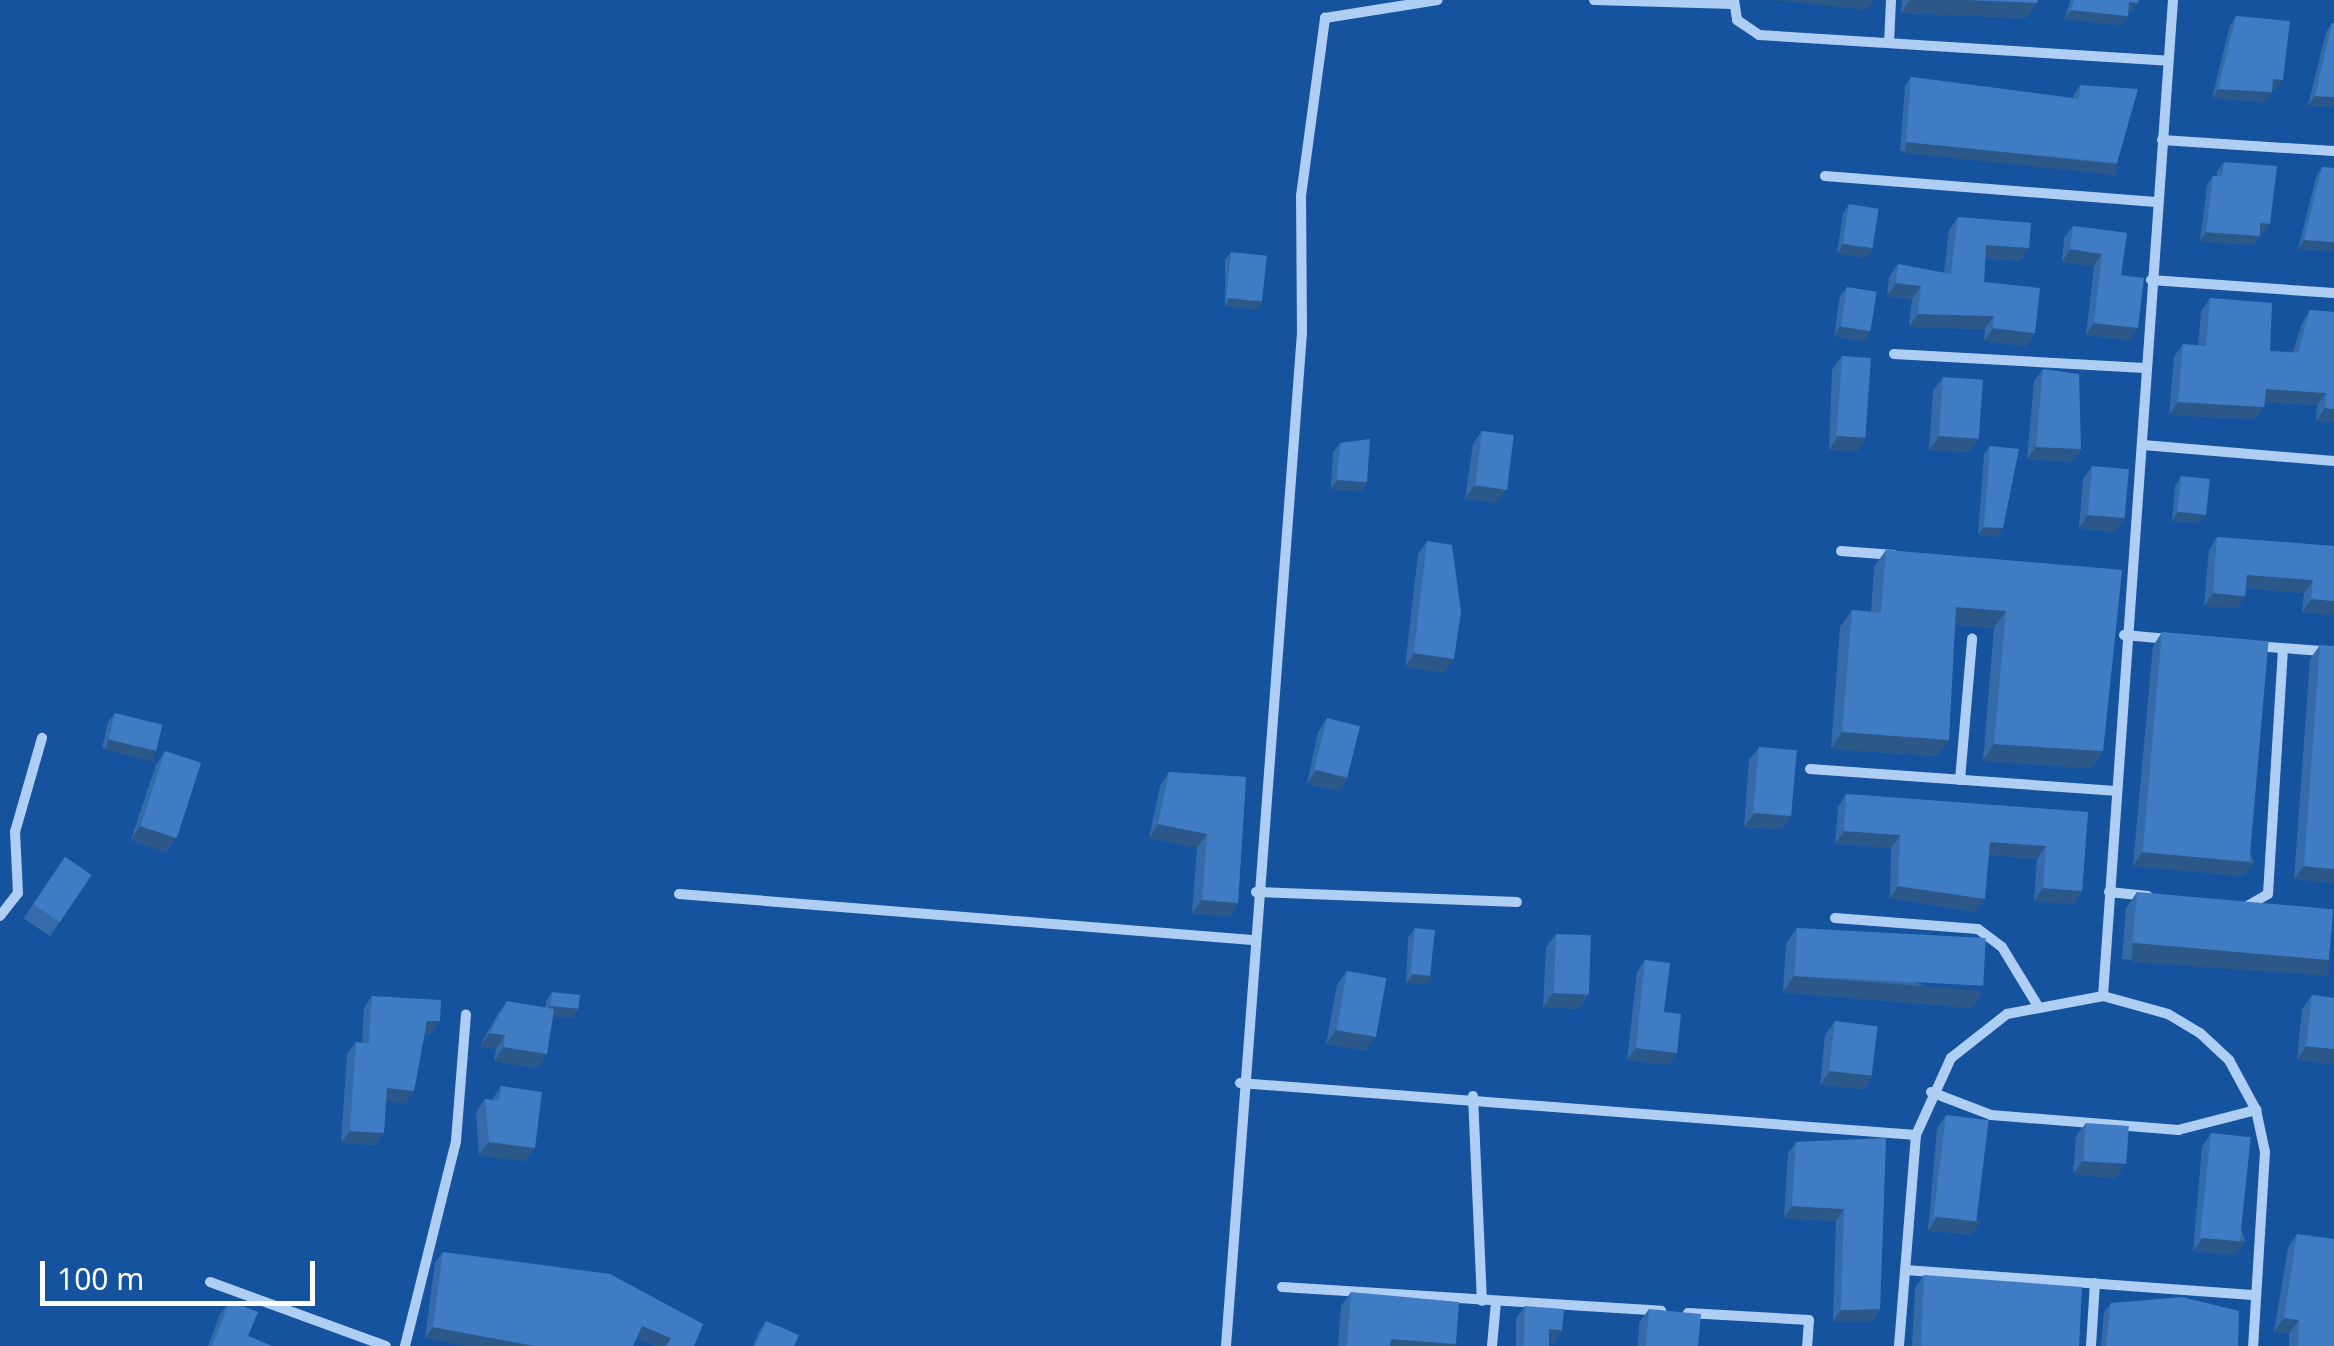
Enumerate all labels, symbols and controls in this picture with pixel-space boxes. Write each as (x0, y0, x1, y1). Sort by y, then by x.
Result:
scale bar (45, 1241, 320, 1303)
text: 100 m (57, 1258, 144, 1299)

